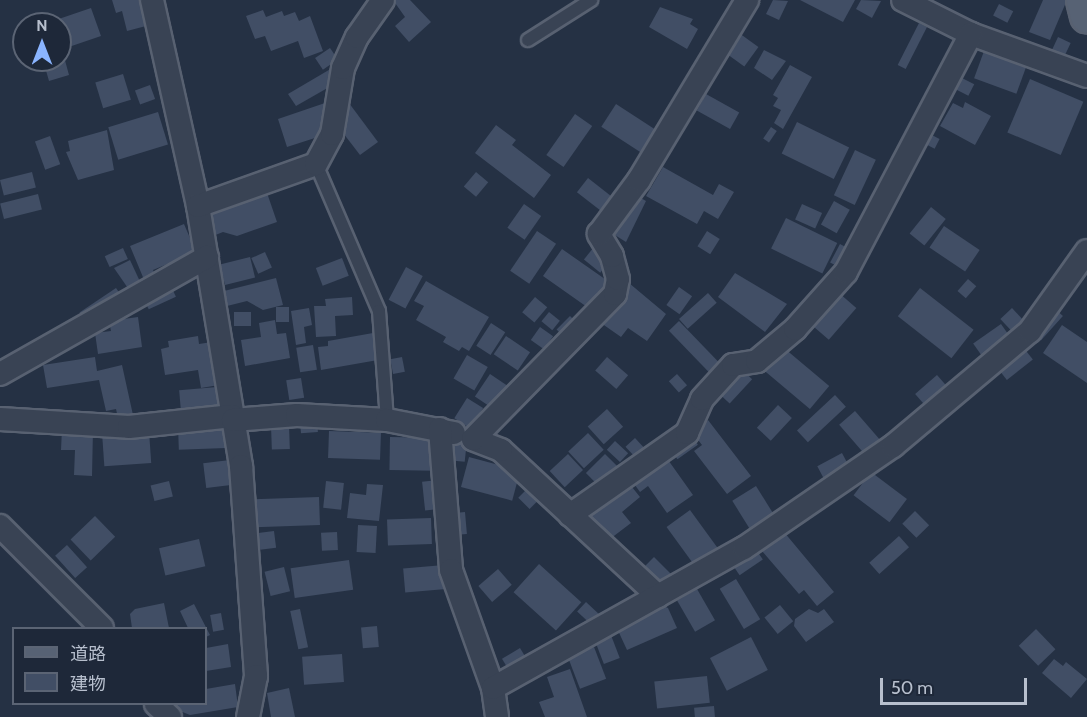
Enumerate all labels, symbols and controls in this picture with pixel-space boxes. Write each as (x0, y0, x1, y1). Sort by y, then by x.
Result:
north arrow (12, 12, 72, 72)
text: N (36, 16, 48, 35)
legend (12, 627, 207, 705)
text: 道路 (70, 643, 106, 665)
scale bar (883, 666, 1030, 704)
text: 建物 (70, 673, 106, 695)
text: 50 m (891, 677, 933, 699)

